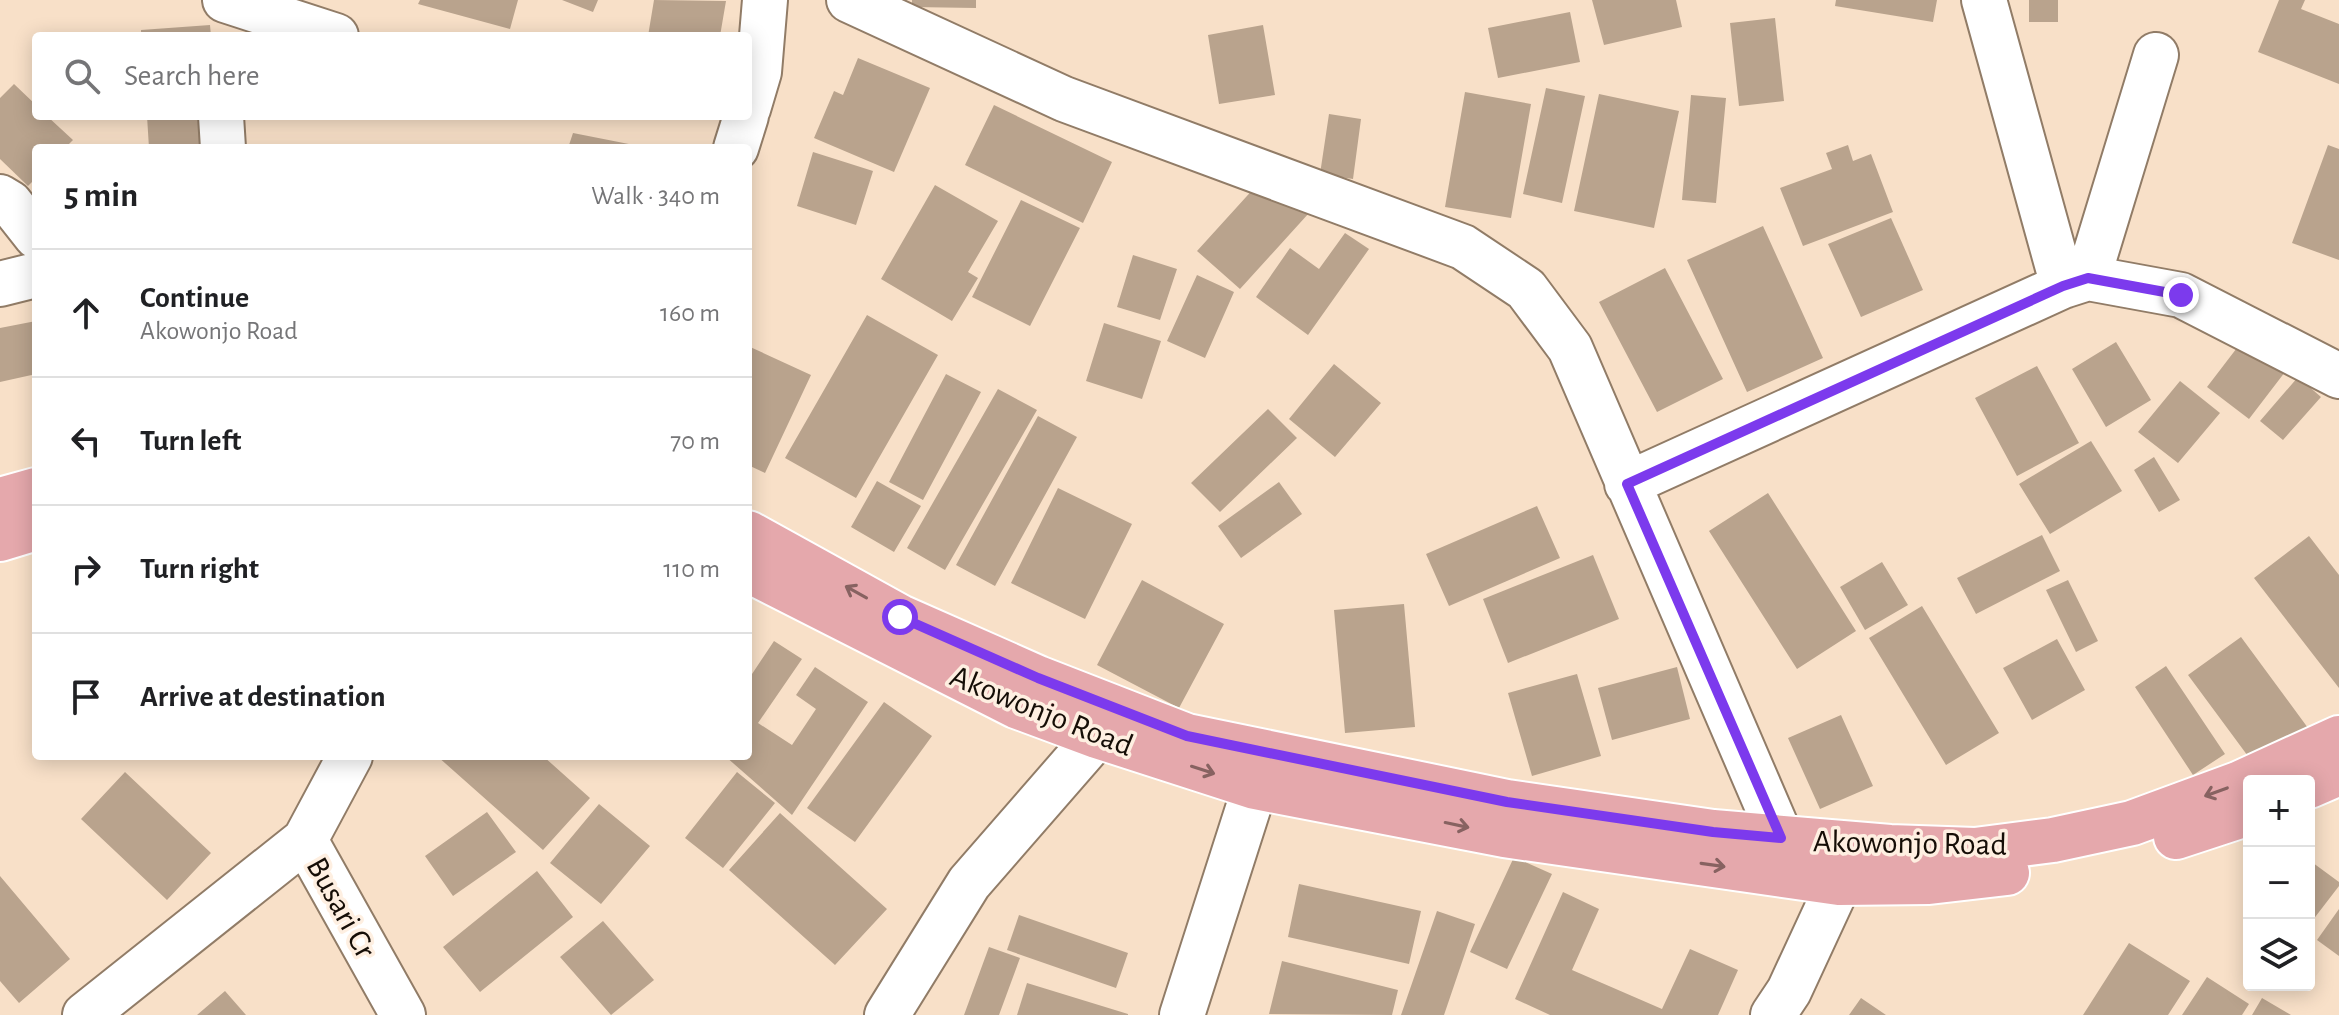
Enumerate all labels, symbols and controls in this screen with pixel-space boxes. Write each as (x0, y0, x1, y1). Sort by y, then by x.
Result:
search box (32, 32, 752, 120)
icon: search (60, 54, 104, 98)
text: Search here (124, 61, 260, 91)
text: 5 min (64, 179, 138, 213)
text: Walk · 340 m (591, 183, 720, 209)
route end (2163, 277, 2199, 313)
text: Continue (140, 283, 249, 313)
icon: ahead (64, 291, 108, 335)
text: 160 m (660, 300, 720, 326)
text: Akowonjo Road (140, 318, 298, 344)
icon: left (64, 419, 108, 463)
text: Turn left (140, 426, 241, 456)
text: 70 m (670, 428, 720, 454)
icon: right (64, 547, 108, 591)
text: Turn right (140, 554, 259, 584)
text: 110 m (663, 556, 720, 582)
one-way arrow (845, 584, 868, 600)
route start (882, 599, 918, 635)
street label: Akowonjo Road (946, 660, 1138, 762)
icon: arrive (64, 675, 108, 719)
text: Arrive at destination (140, 682, 386, 712)
one-way arrow (1190, 764, 1215, 779)
map controls (2243, 775, 2315, 991)
button: + (2243, 775, 2315, 847)
one-way arrow (2205, 786, 2229, 800)
one-way arrow (1443, 818, 1469, 833)
street label: Akowonjo Road (1813, 825, 2007, 861)
button: − (2243, 847, 2315, 919)
street label: Busari Cr (301, 852, 382, 964)
one-way arrow (1700, 858, 1726, 873)
button: layers (2243, 919, 2315, 991)

